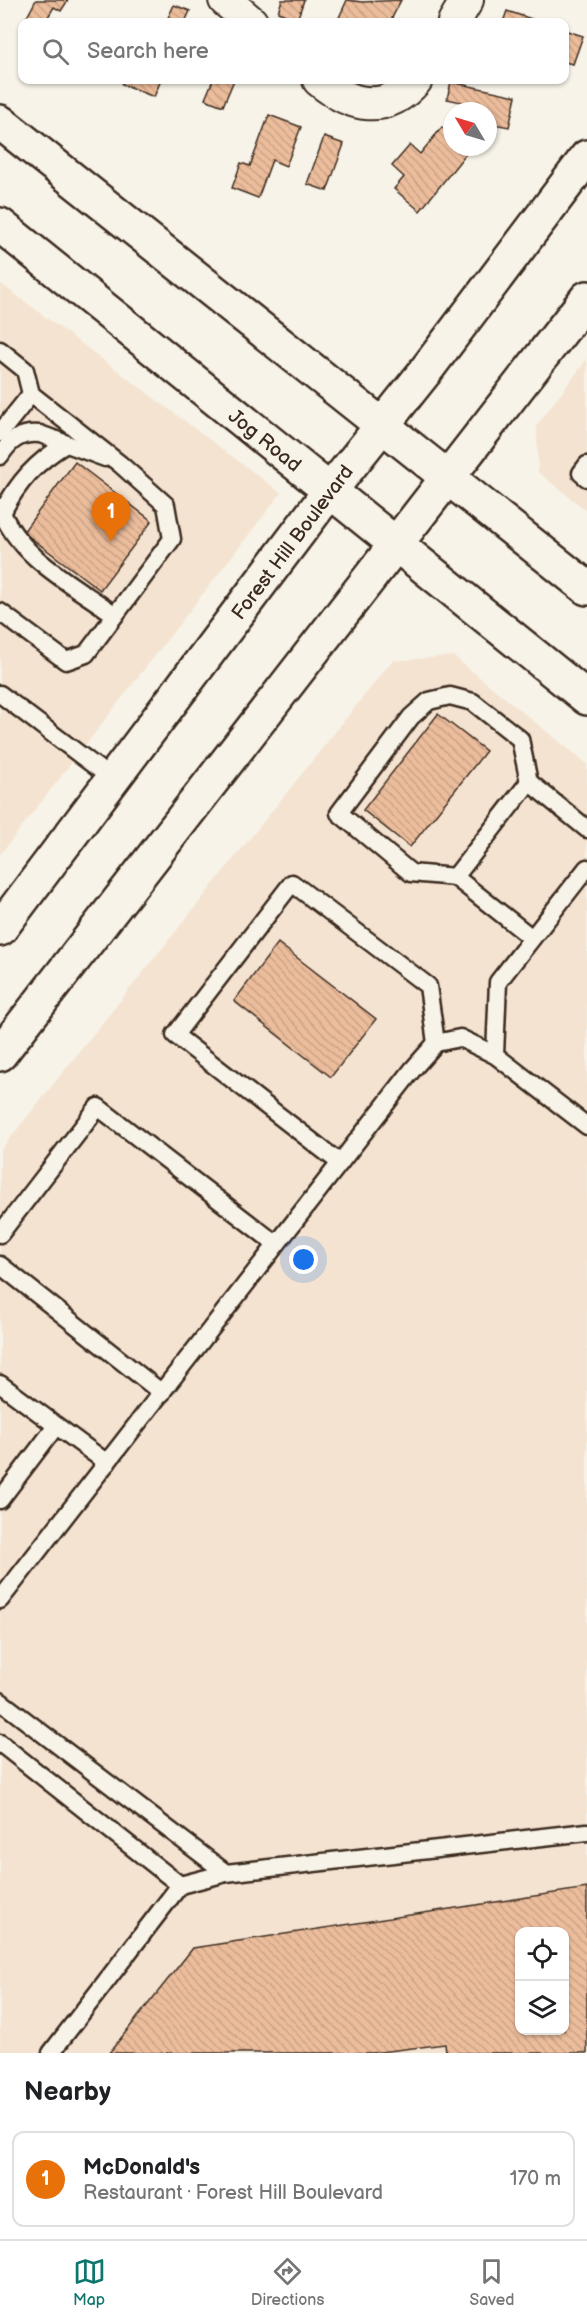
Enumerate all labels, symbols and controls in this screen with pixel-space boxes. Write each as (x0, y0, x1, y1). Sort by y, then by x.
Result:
search box (18, 18, 569, 84)
icon: search (39, 35, 72, 68)
text: Search here (87, 38, 209, 65)
north arrow (443, 102, 497, 156)
street label: Jog Road (223, 404, 306, 477)
street label: Forest Hill Boulevard (227, 461, 359, 625)
pin: 1 (92, 492, 130, 542)
your location (289, 1245, 318, 1274)
map controls (515, 1927, 569, 2035)
button: locate (515, 1927, 569, 1981)
button: layers (515, 1981, 569, 2035)
text: Nearby (24, 2077, 111, 2108)
text: McDonald's (83, 2154, 200, 2181)
text: 1 (41, 2167, 50, 2191)
text: 170 m (510, 2167, 561, 2191)
text: Restaurant · Forest Hill Boulevard (83, 2181, 383, 2205)
tab: Map (73, 2255, 106, 2310)
tab: Directions (251, 2255, 324, 2310)
tab: Saved (469, 2255, 514, 2310)

